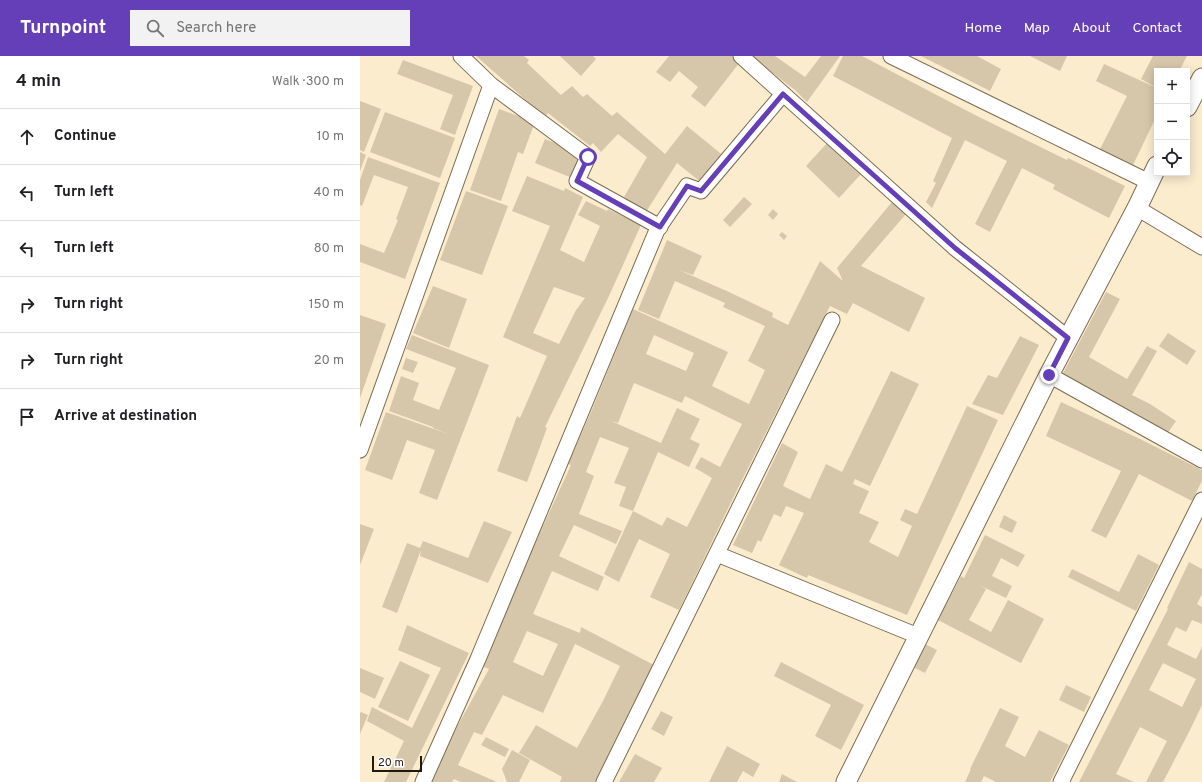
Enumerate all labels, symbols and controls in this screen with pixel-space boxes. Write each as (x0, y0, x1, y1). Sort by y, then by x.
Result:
search box (130, 10, 410, 46)
text: Turnpoint (20, 16, 106, 40)
icon: search (144, 17, 166, 39)
text: Search here (176, 19, 256, 38)
text: Home (965, 20, 1002, 37)
text: Map (1024, 20, 1050, 37)
text: About (1072, 20, 1111, 37)
text: Contact (1133, 20, 1182, 37)
map controls (1154, 68, 1190, 176)
button: + (1154, 68, 1190, 104)
text: 4 min (16, 71, 61, 93)
text: Walk · 300 m (272, 74, 344, 90)
button: − (1154, 104, 1190, 140)
icon: ahead (16, 126, 38, 148)
text: Continue (54, 127, 116, 146)
text: 10 m (317, 129, 344, 145)
button: locate (1154, 140, 1190, 176)
route start (579, 148, 597, 166)
icon: left (16, 182, 38, 204)
text: Turn left (54, 183, 114, 202)
text: 40 m (314, 185, 344, 201)
icon: left (16, 238, 38, 260)
text: Turn left (54, 239, 114, 258)
text: 80 m (314, 241, 344, 257)
icon: right (16, 294, 38, 316)
text: Turn right (54, 295, 123, 314)
text: 150 m (309, 297, 344, 313)
icon: right (16, 350, 38, 372)
text: Turn right (54, 351, 123, 370)
text: 20 m (314, 353, 344, 369)
route end (1040, 366, 1058, 384)
icon: arrive (16, 406, 38, 428)
text: Arrive at destination (54, 407, 197, 426)
scale bar (372, 754, 422, 773)
text: 20 m (378, 756, 404, 770)

